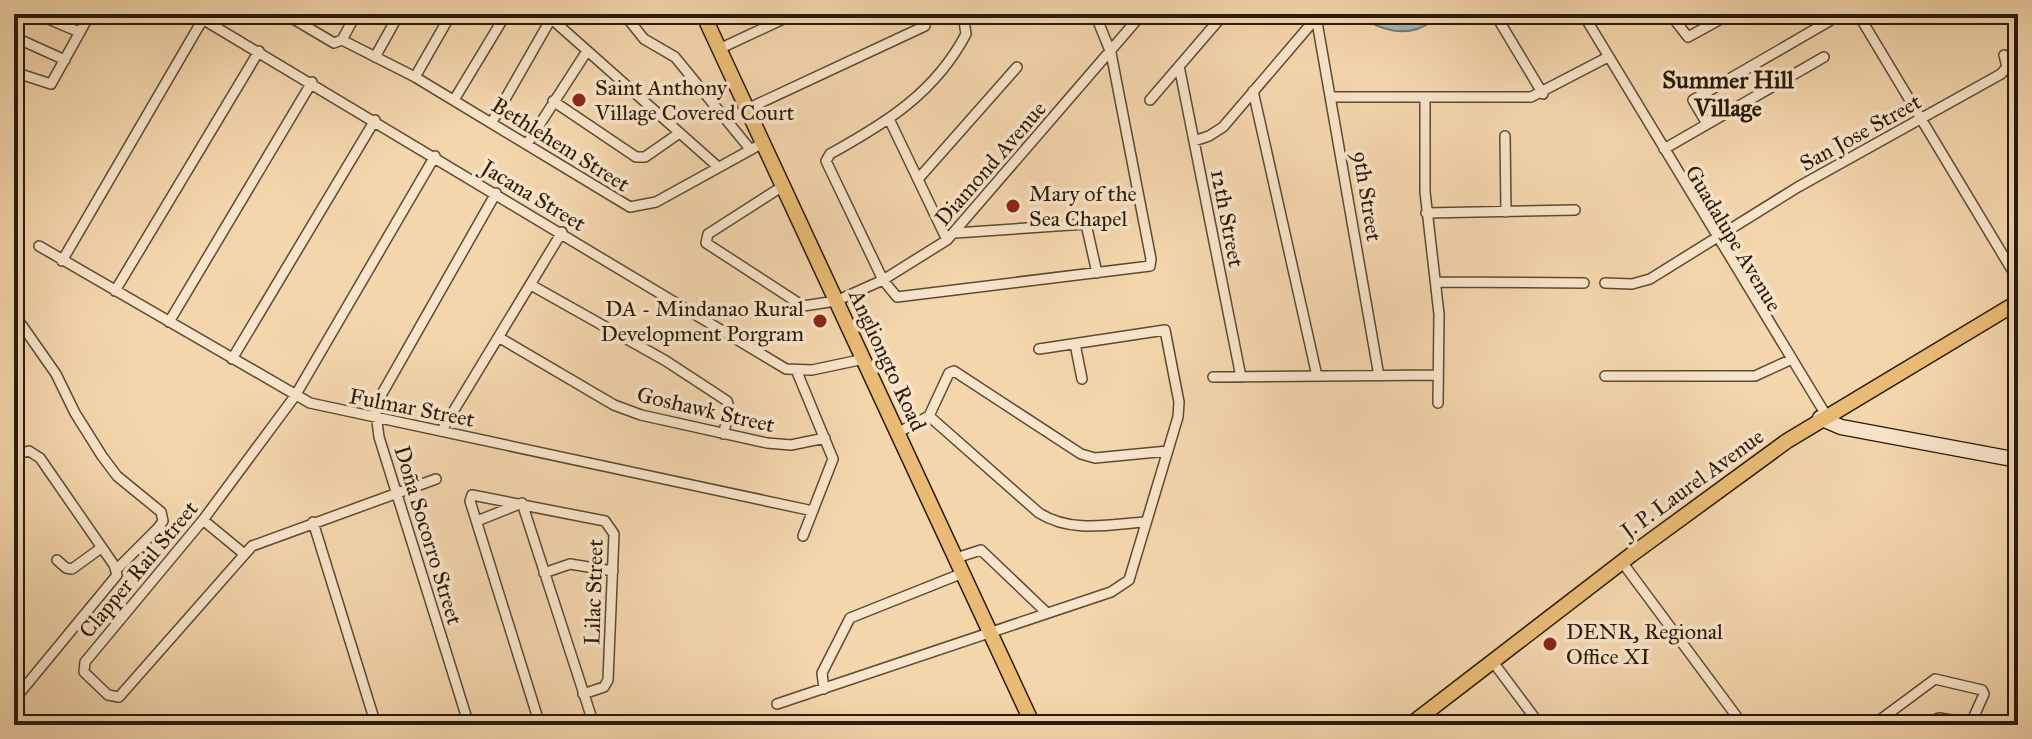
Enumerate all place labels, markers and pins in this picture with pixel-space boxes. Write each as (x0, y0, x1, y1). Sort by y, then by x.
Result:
place label: Saint Anthony Village Covered Court (594, 74, 794, 126)
marker: Saint Anthony Village Covered Court (570, 91, 588, 109)
place label: Mary of the Sea Chapel (1029, 180, 1137, 232)
marker: Mary of the Sea Chapel (1004, 197, 1022, 215)
place label: DA - Mindanao Rural Development Porgram (600, 295, 805, 347)
marker: DA - Mindanao Rural Development Porgram (811, 312, 829, 330)
place label: DENR, Regional Office XI (1566, 618, 1723, 670)
marker: DENR, Regional Office XI (1541, 635, 1559, 653)

